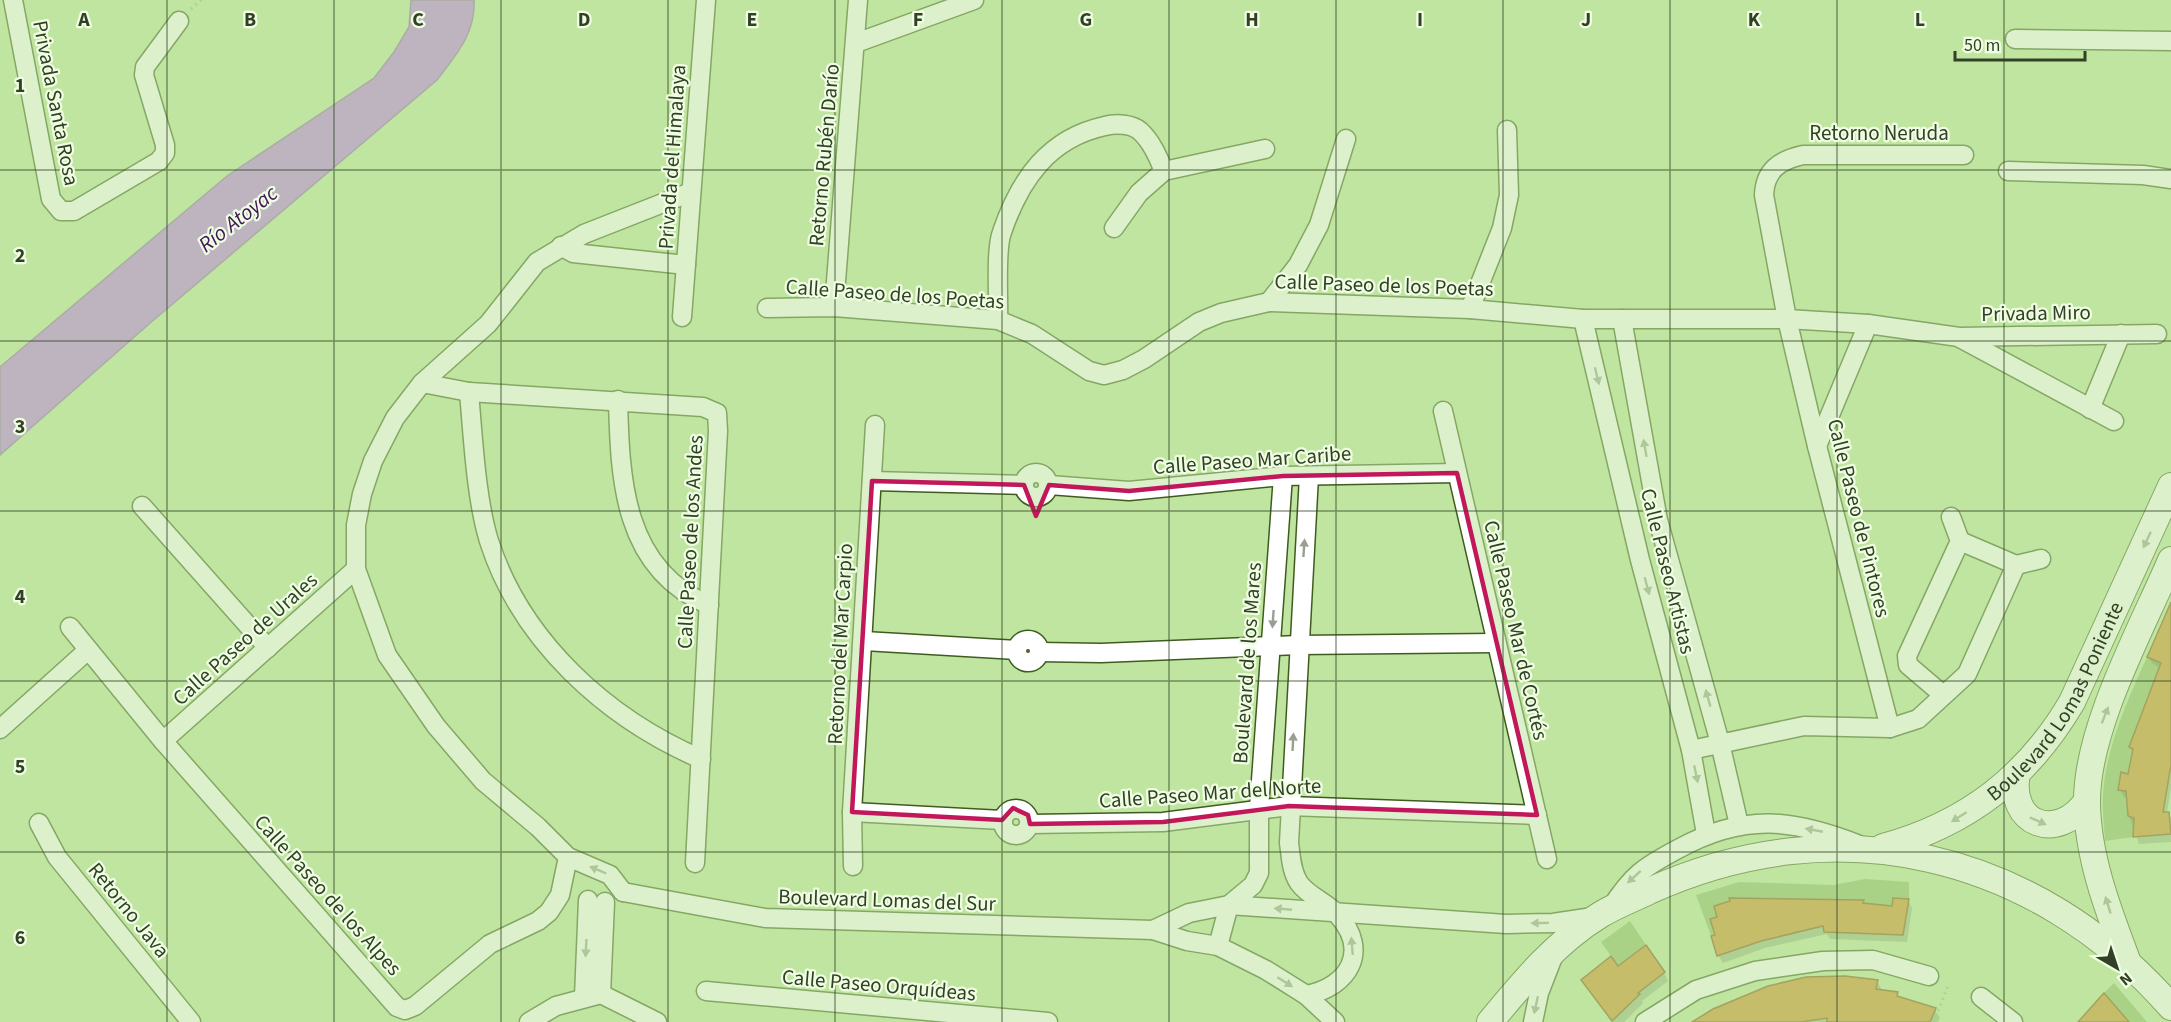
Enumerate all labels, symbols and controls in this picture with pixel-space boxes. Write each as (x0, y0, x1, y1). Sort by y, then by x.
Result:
text: A (77, 6, 90, 34)
text: B (244, 6, 256, 34)
text: C (412, 6, 424, 34)
text: D (578, 6, 590, 34)
text: E (747, 6, 757, 34)
text: F (913, 6, 923, 34)
text: G (1080, 6, 1092, 34)
text: H (1245, 6, 1259, 34)
text: I (1417, 6, 1423, 34)
text: J (1581, 6, 1591, 34)
text: K (1748, 6, 1761, 34)
text: L (1915, 6, 1925, 34)
street label: Privada Santa Rosa (25, 18, 87, 188)
scale bar (1955, 24, 2086, 62)
text: 50 m (1964, 33, 2000, 58)
street label: Retorno Rubén Darío (801, 63, 847, 247)
street label: Privada del Himalaya (651, 64, 693, 250)
text: 1 (15, 72, 25, 100)
street label: Retorno Neruda (1809, 118, 1949, 148)
water label: Río Atoyac (191, 177, 285, 260)
text: 2 (15, 242, 25, 270)
street label: Calle Paseo de los Poetas (1274, 266, 1494, 304)
street label: Calle Paseo de los Poetas (785, 271, 1006, 317)
street label: Privada Miro (1981, 297, 2091, 329)
one-way arrow (1592, 367, 1602, 385)
text: 3 (15, 413, 25, 441)
street label: Calle Paseo de Pintores (1820, 416, 1898, 621)
street label: Calle Paseo de los Andes (669, 434, 711, 650)
street label: Calle Paseo Mar Caribe (1152, 438, 1352, 482)
one-way arrow (1640, 438, 1649, 457)
street label: Calle Paseo Artistas (1633, 485, 1703, 657)
street label: Calle Paseo Mar de Cortés (1476, 517, 1556, 743)
one-way arrow (2142, 531, 2152, 549)
one-way arrow (1300, 538, 1309, 557)
street label: Retorno del Mar Carpio (820, 543, 860, 745)
street label: Boulevard de los Mares (1225, 561, 1269, 765)
street label: Calle Paseo de Urales (166, 565, 324, 712)
one-way arrow (1643, 577, 1652, 595)
text: 4 (15, 583, 26, 611)
street label: Boulevard Lomas Poniente (1980, 597, 2131, 808)
one-way arrow (1268, 609, 1277, 628)
one-way arrow (1702, 689, 1712, 707)
one-way arrow (2100, 706, 2110, 724)
one-way arrow (1288, 733, 1297, 752)
text: 5 (15, 753, 25, 781)
one-way arrow (1692, 765, 1701, 784)
street label: Calle Paseo Mar del Norte (1098, 770, 1322, 816)
street label: Calle Paseo de los Alpes (247, 808, 409, 982)
one-way arrow (1951, 812, 1967, 823)
one-way arrow (2029, 816, 2047, 826)
one-way arrow (1805, 825, 1824, 834)
street label: Retorno Java (81, 856, 177, 964)
one-way arrow (589, 865, 607, 875)
one-way arrow (1626, 870, 1641, 884)
street label: Boulevard Lomas del Sur (778, 881, 997, 919)
one-way arrow (2103, 896, 2112, 914)
one-way arrow (1273, 904, 1292, 914)
one-way arrow (1531, 919, 1550, 928)
text: 6 (15, 924, 25, 952)
one-way arrow (1347, 936, 1357, 955)
north arrow (2087, 938, 2147, 998)
one-way arrow (581, 939, 591, 958)
street label: Calle Paseo Orquídeas (781, 962, 977, 1008)
text: N (2115, 967, 2137, 991)
one-way arrow (1277, 976, 1293, 987)
one-way arrow (1531, 996, 1540, 1015)

